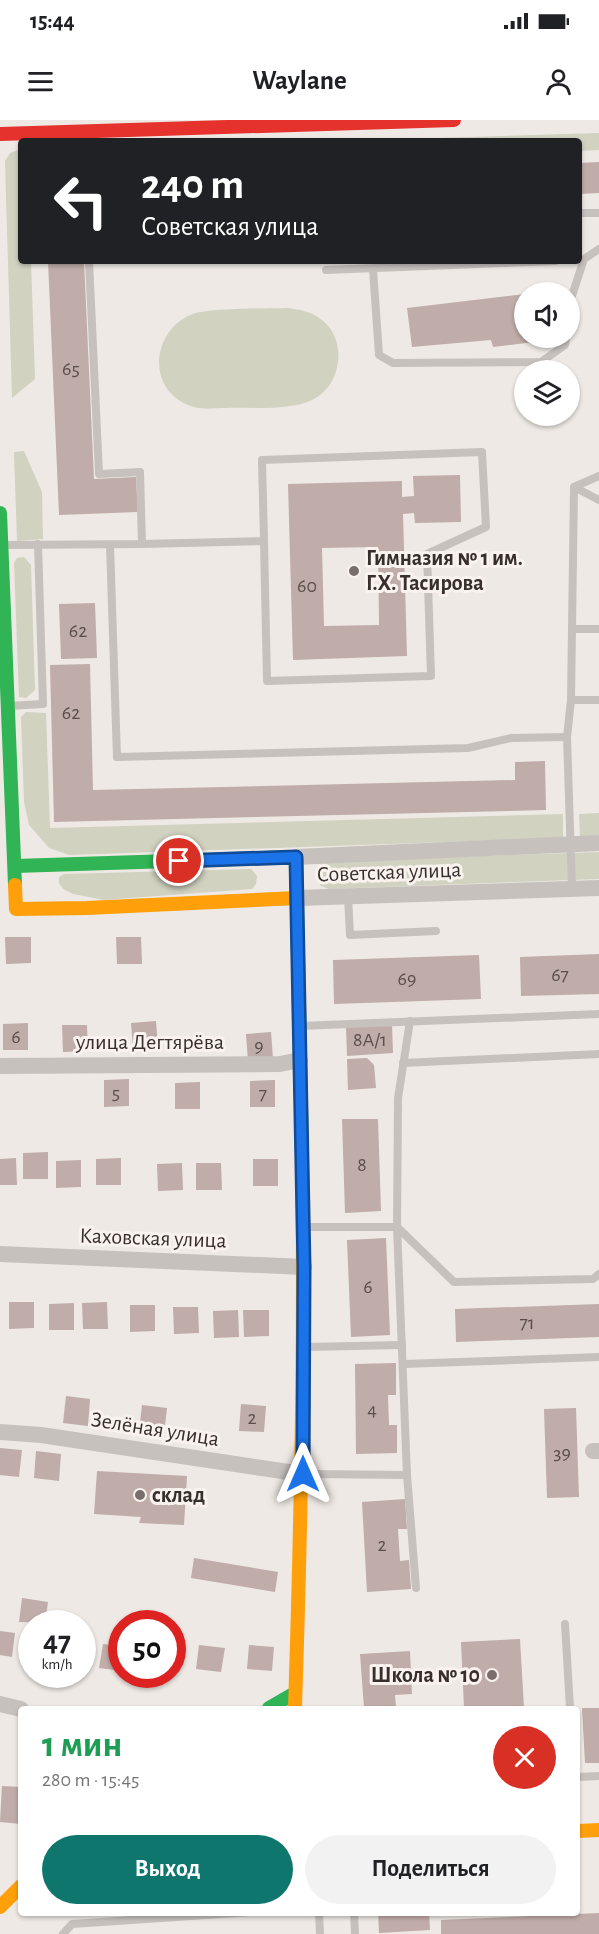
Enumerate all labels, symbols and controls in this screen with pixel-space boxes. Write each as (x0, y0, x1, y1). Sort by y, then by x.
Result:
text: 15:44 (30, 10, 75, 32)
icon: menu (24, 65, 57, 98)
icon: person (542, 65, 575, 98)
text: Waylane (252, 67, 347, 94)
icon: left (42, 162, 120, 240)
text: 240 m (141, 164, 244, 206)
text: Советская улица (141, 213, 319, 240)
map controls (514, 282, 580, 426)
button: sound (514, 282, 580, 348)
house number: 65 (62, 359, 80, 379)
button: layers (514, 360, 580, 426)
place label: Гимназия № 1 им. Г.Х. Тасирова (366, 547, 523, 594)
marker: Гимназия № 1 им. Г.Х. Тасирова (347, 564, 361, 578)
house number: 60 (297, 576, 317, 596)
house number: 62 (69, 621, 87, 641)
house number: 62 (62, 703, 80, 723)
pin (153, 835, 204, 886)
icon: arrive (162, 844, 195, 877)
street label: Советская улица (316, 858, 462, 886)
house number: 67 (551, 965, 569, 985)
house number: 69 (398, 969, 416, 989)
house number: 6 (11, 1027, 21, 1047)
house number: 8А/1 (353, 1030, 387, 1050)
street label: улица Дегтярёва (75, 1031, 224, 1053)
house number: 9 (254, 1036, 264, 1056)
house number: 5 (112, 1083, 120, 1103)
house number: 7 (259, 1084, 267, 1104)
house number: 8 (357, 1155, 367, 1175)
street label: Каховская улица (79, 1224, 227, 1252)
house number: 6 (363, 1277, 373, 1297)
house number: 71 (519, 1313, 535, 1333)
house number: 4 (367, 1400, 377, 1420)
street label: Зелёная улица (89, 1408, 221, 1450)
house number: 2 (247, 1408, 257, 1428)
position arrow (271, 1442, 335, 1506)
house number: 39 (553, 1443, 571, 1463)
place label: склад (152, 1484, 205, 1506)
marker: склад (133, 1488, 147, 1502)
house number: 2 (377, 1535, 387, 1555)
speed limit sign: 50 (108, 1610, 186, 1688)
text: 47 (43, 1627, 71, 1657)
text: km/h (42, 1657, 72, 1672)
place label: Школа № 10 (371, 1664, 480, 1686)
marker: Школа № 10 (485, 1668, 499, 1682)
button: close (493, 1726, 556, 1789)
text: 1 мин (42, 1727, 122, 1763)
text: 280 m · 15:45 (42, 1770, 139, 1790)
button: Выход (42, 1835, 293, 1904)
button: Поделиться (305, 1835, 556, 1904)

